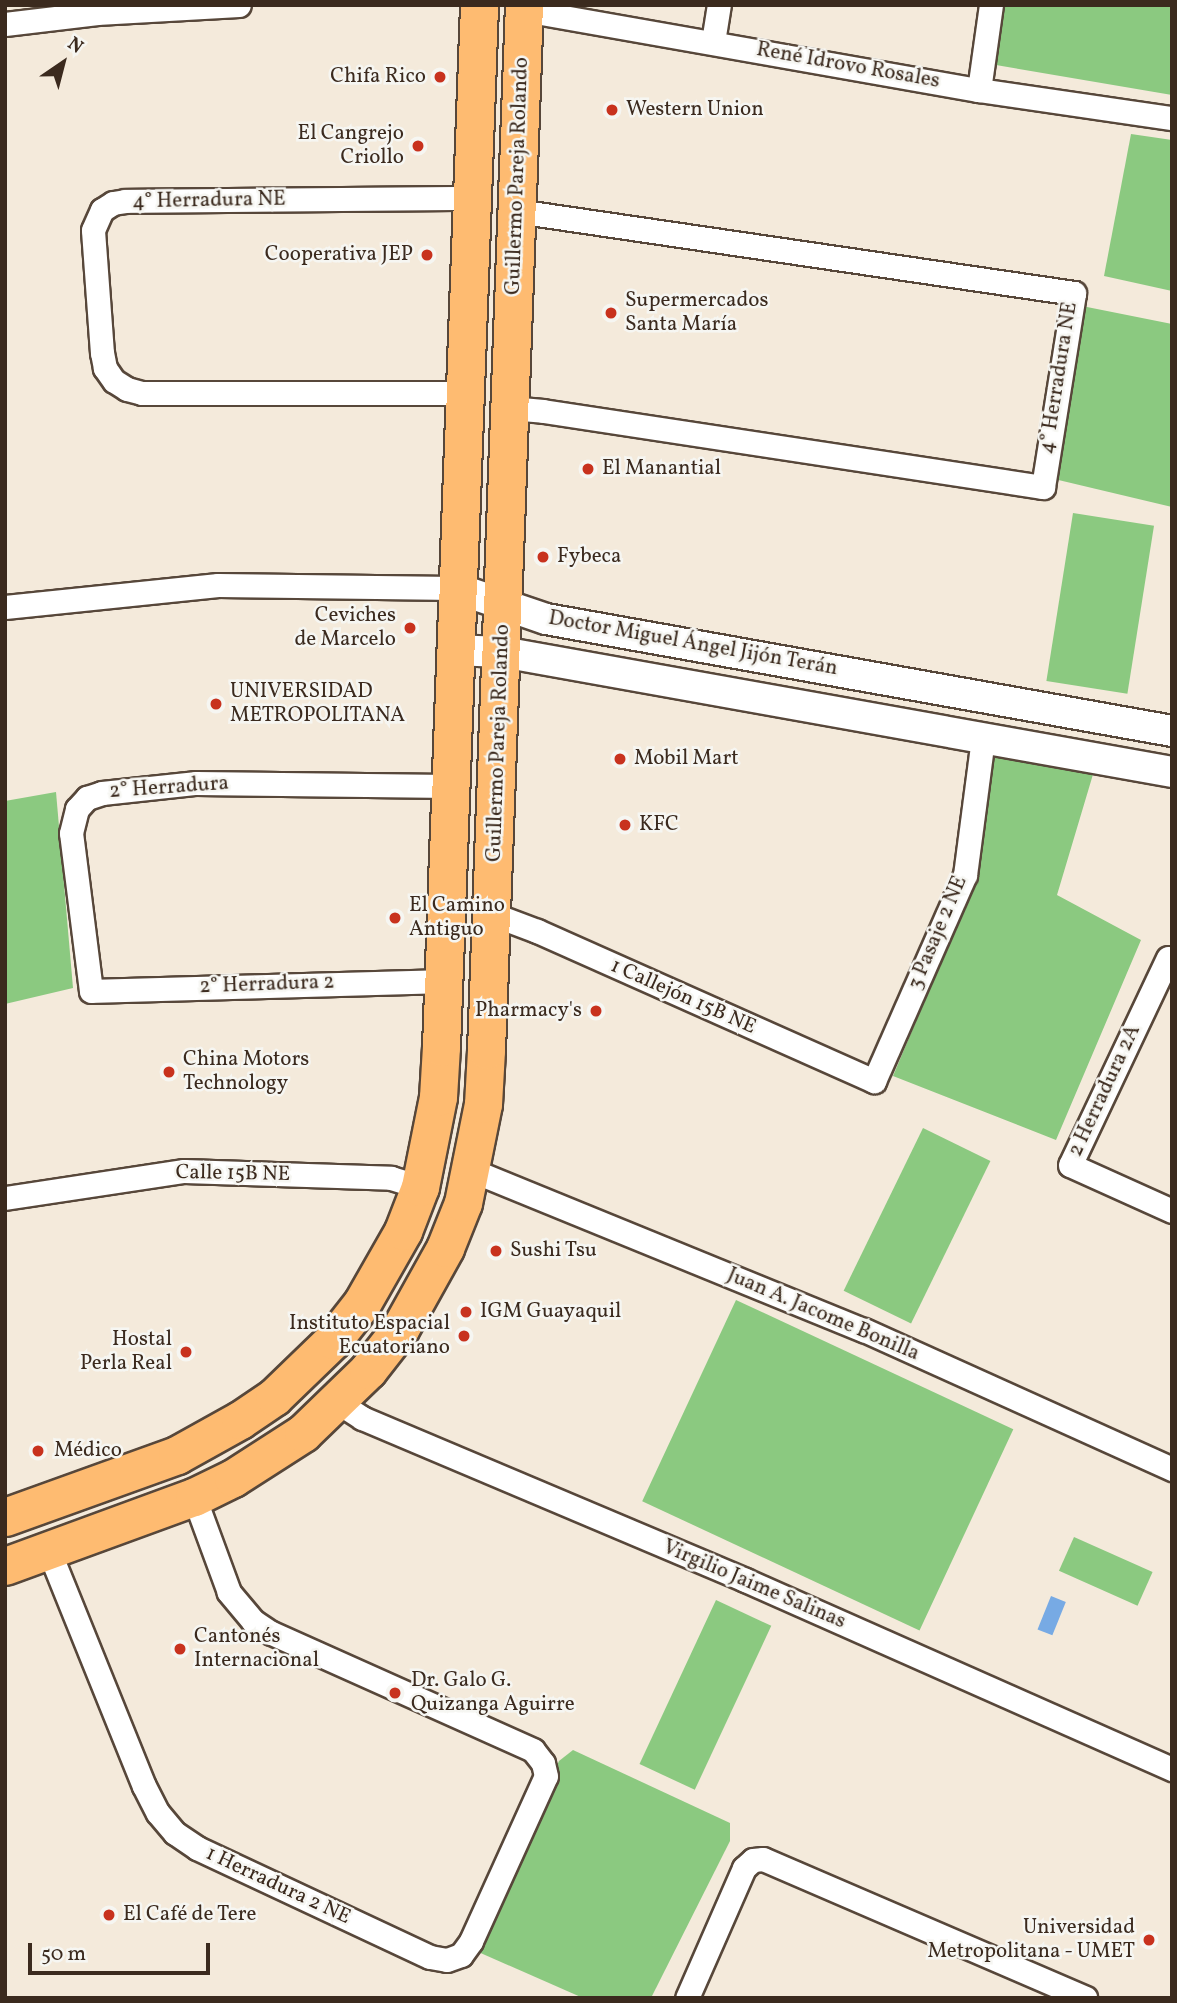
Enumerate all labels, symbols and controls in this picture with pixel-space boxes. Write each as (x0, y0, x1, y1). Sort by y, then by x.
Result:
north arrow (28, 28, 98, 98)
text: N (62, 31, 88, 60)
street label: René Idrovo Rosales (754, 37, 942, 95)
street label: Guillermo Pareja Rolando (501, 57, 535, 295)
place label: Chifa Rico (330, 64, 426, 90)
marker: Chifa Rico (432, 69, 448, 85)
place label: Western Union (626, 97, 764, 123)
marker: Western Union (604, 102, 620, 118)
place label: El Cangrejo Criollo (298, 121, 404, 171)
marker: El Cangrejo Criollo (410, 138, 426, 154)
street label: 4° Herradura NE (132, 187, 286, 215)
place label: Cooperativa JEP (265, 242, 413, 268)
marker: Cooperativa JEP (419, 247, 435, 263)
place label: Supermercados Santa María (625, 288, 768, 338)
street label: 4° Herradura NE (1035, 300, 1083, 456)
marker: Supermercados Santa María (603, 305, 619, 321)
place label: El Manantial (602, 456, 721, 482)
marker: El Manantial (580, 461, 596, 477)
place label: Fybeca (557, 544, 621, 570)
marker: Fybeca (535, 549, 551, 565)
place label: Ceviches de Marcelo (294, 603, 396, 653)
street label: Doctor Miguel Ángel Jijón Terán (546, 606, 840, 682)
marker: Ceviches de Marcelo (402, 620, 418, 636)
street label: Guillermo Pareja Rolando (482, 624, 516, 862)
place label: UNIVERSIDAD METROPOLITANA (230, 679, 405, 729)
marker: UNIVERSIDAD METROPOLITANA (208, 696, 224, 712)
place label: Mobil Mart (634, 746, 739, 772)
marker: Mobil Mart (612, 751, 628, 767)
street label: 2° Herradura (108, 771, 230, 805)
place label: KFC (639, 812, 679, 838)
marker: KFC (617, 817, 633, 833)
street label: 3 Pasaje 2 NE (903, 872, 973, 994)
place label: El Camino Antiguo (409, 893, 505, 943)
marker: El Camino Antiguo (387, 910, 403, 926)
street label: 1 Callejón 15B NE (606, 954, 760, 1040)
street label: 2° Herradura 2 (199, 970, 335, 1000)
place label: Pharmacy's (475, 998, 582, 1024)
marker: Pharmacy's (588, 1003, 604, 1019)
street label: 2 Herradura 2A (1063, 1021, 1147, 1161)
place label: China Motors Technology (183, 1047, 309, 1097)
marker: China Motors Technology (161, 1064, 177, 1080)
street label: Calle 15B NE (175, 1160, 291, 1188)
place label: Sushi Tsu (510, 1238, 598, 1264)
marker: Sushi Tsu (488, 1243, 504, 1259)
street label: Juan A. Jacome Bonilla (723, 1263, 923, 1367)
place label: IGM Guayaquil (480, 1299, 621, 1325)
marker: IGM Guayaquil (458, 1304, 474, 1320)
place label: Instituto Espacial Ecuatoriano (289, 1311, 450, 1361)
place label: Hostal Perla Real (80, 1327, 172, 1377)
marker: Instituto Espacial Ecuatoriano (456, 1328, 472, 1344)
marker: Hostal Perla Real (178, 1344, 194, 1360)
place label: Médico (54, 1438, 122, 1464)
marker: Médico (28, 1441, 48, 1461)
street label: Virgilio Jaime Salinas (659, 1535, 849, 1635)
place label: Cantonés Internacional (194, 1624, 319, 1674)
marker: Cantonés Internacional (172, 1641, 188, 1657)
place label: Dr. Galo G. Quizanga Aguirre (411, 1668, 575, 1718)
marker: Dr. Galo G. Quizanga Aguirre (385, 1683, 405, 1703)
street label: 1 Herradura 2 NE (202, 1841, 354, 1931)
place label: El Café de Tere (123, 1902, 257, 1928)
marker: El Café de Tere (101, 1907, 117, 1923)
place label: Universidad Metropolitana - UMET (927, 1915, 1135, 1965)
scale bar (32, 1930, 214, 1974)
marker: Universidad Metropolitana - UMET (1141, 1932, 1157, 1948)
text: 50 m (41, 1940, 86, 1969)

